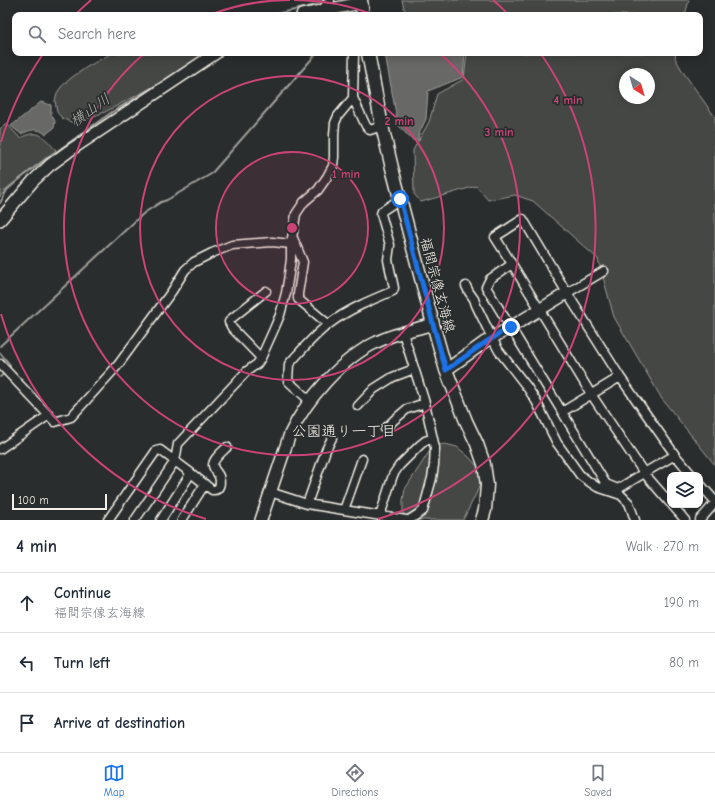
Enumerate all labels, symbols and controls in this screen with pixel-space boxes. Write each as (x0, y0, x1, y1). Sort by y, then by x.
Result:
search box (12, 12, 703, 56)
icon: search (26, 23, 48, 45)
text: Search here (58, 25, 136, 43)
north arrow (619, 68, 655, 104)
water label: 横山川 (66, 90, 114, 130)
text: 4 min (554, 93, 582, 107)
text: 2 min (384, 114, 414, 128)
text: 3 min (484, 125, 514, 139)
text: 1 min (332, 167, 360, 181)
route start (391, 190, 409, 208)
centre of rings (285, 221, 299, 235)
street label: 福間宗像玄海線 (417, 236, 458, 335)
route end (502, 318, 520, 336)
district label: 公園通り一丁目 (291, 422, 397, 440)
map controls (667, 472, 703, 508)
button: layers (667, 472, 703, 508)
scale bar (12, 492, 107, 511)
text: 100 m (18, 494, 49, 507)
text: 4 min (16, 537, 57, 556)
text: Walk · 270 m (626, 539, 699, 554)
text: Continue (54, 584, 111, 602)
icon: ahead (16, 592, 38, 614)
text: 190 m (664, 595, 699, 610)
text: 福間宗像玄海線 (54, 605, 145, 620)
icon: left (16, 652, 38, 674)
text: Turn left (54, 654, 110, 672)
text: 80 m (669, 655, 699, 670)
icon: arrive (16, 712, 38, 734)
text: Arrive at destination (54, 714, 185, 732)
tab: Map (103, 762, 125, 799)
tab: Directions (331, 762, 378, 799)
tab: Saved (584, 762, 612, 799)

